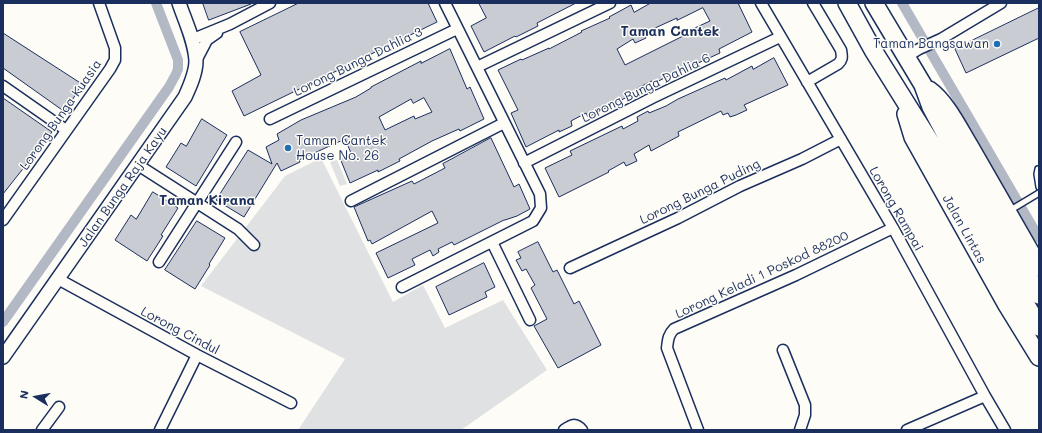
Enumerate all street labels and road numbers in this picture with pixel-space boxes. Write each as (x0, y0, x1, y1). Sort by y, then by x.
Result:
street label: Lorong Bunga Dahlia 3 (291, 24, 425, 100)
street label: Lorong Bunga Dahlia 6 (579, 50, 713, 126)
street label: Lorong Bunga Kuasia (17, 57, 105, 173)
street label: Jalan Bunga Raja Kayu (76, 124, 170, 250)
street label: Lorong Bunga Puding (637, 156, 763, 228)
street label: Lorong Rampai (866, 164, 926, 254)
street label: Jalan Lintas (939, 192, 989, 266)
street label: Lorong Keladi 1 Poskod 88200 (673, 228, 851, 322)
street label: Lorong Cindul (138, 304, 222, 358)

